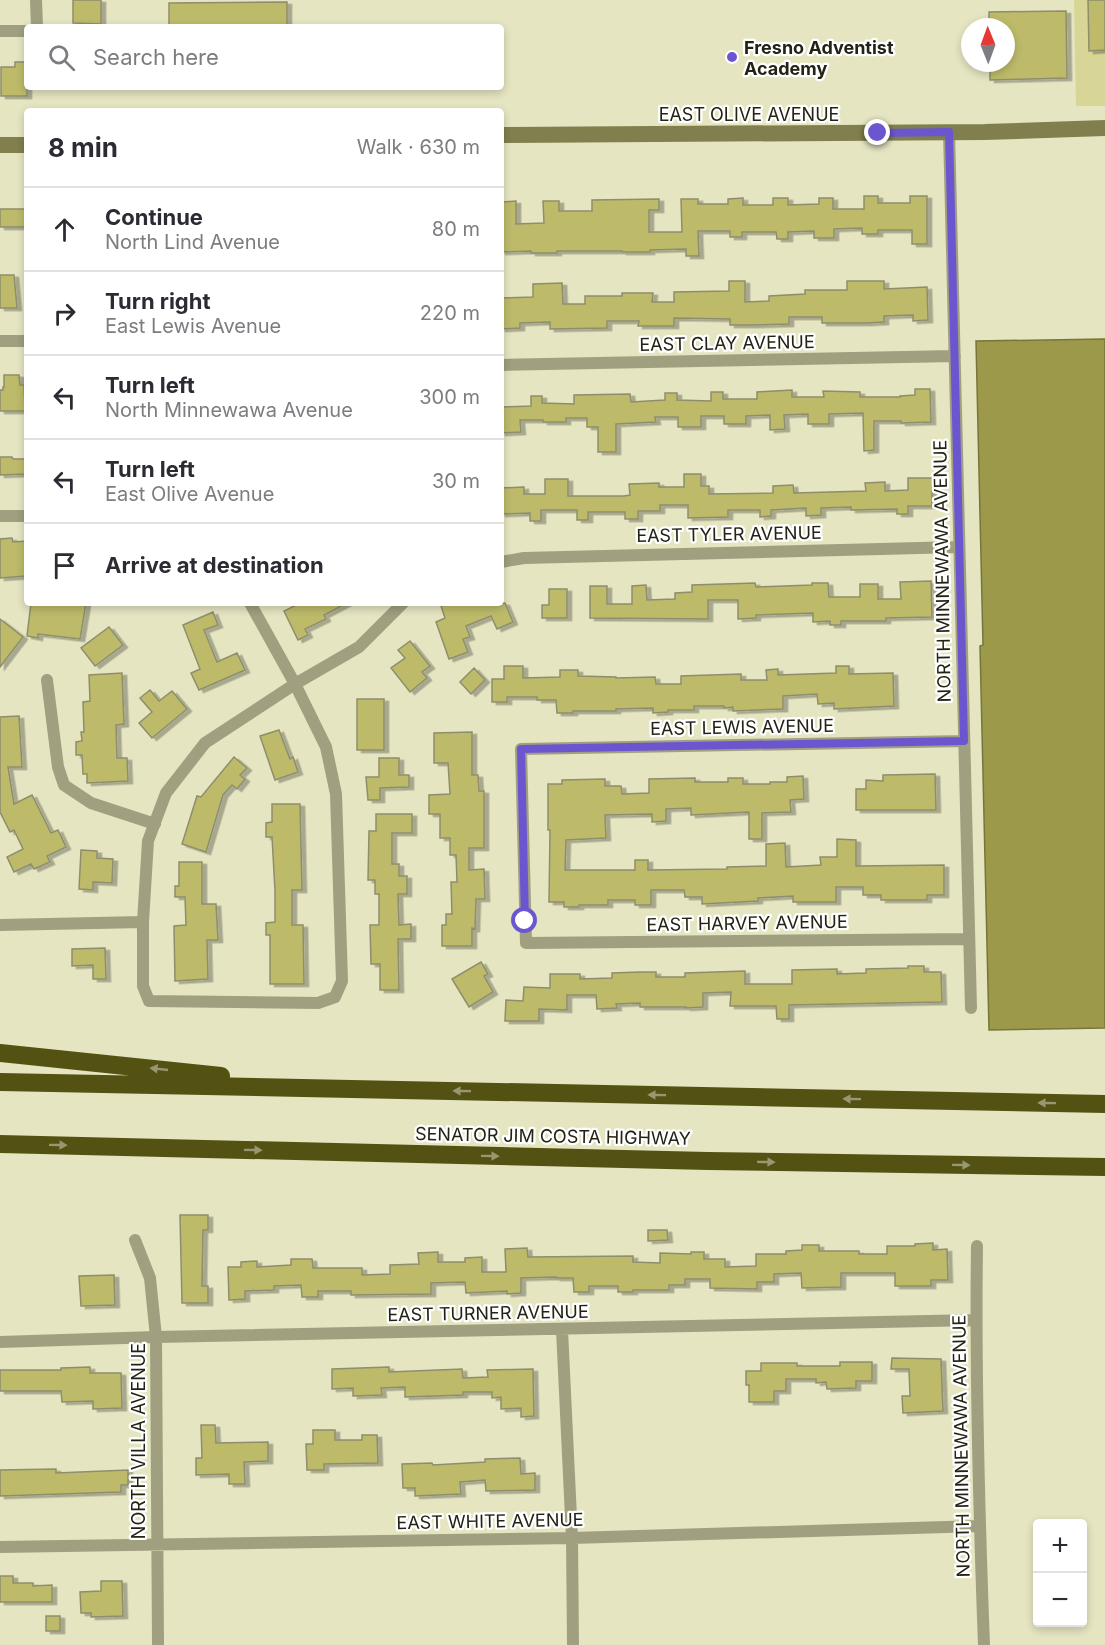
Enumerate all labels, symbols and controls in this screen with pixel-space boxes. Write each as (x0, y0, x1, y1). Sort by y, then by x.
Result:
north arrow (961, 18, 1015, 72)
search box (24, 24, 504, 90)
place label: Fresno Adventist Academy (744, 37, 894, 79)
icon: search (45, 41, 78, 74)
text: Search here (93, 44, 219, 70)
marker: Fresno Adventist Academy (725, 50, 739, 64)
street label: EAST OLIVE AVENUE (659, 104, 839, 125)
route end (864, 119, 890, 145)
text: 8 min (48, 132, 118, 163)
text: Walk · 630 m (357, 135, 480, 159)
text: Continue (105, 204, 203, 230)
icon: ahead (48, 213, 81, 246)
text: 80 m (432, 217, 480, 241)
text: North Lind Avenue (105, 230, 280, 254)
text: Turn right (105, 288, 211, 314)
icon: right (48, 297, 81, 330)
text: 220 m (420, 301, 480, 325)
text: East Lewis Avenue (105, 314, 281, 338)
street label: EAST CLAY AVENUE (639, 331, 815, 355)
text: Turn left (105, 372, 195, 398)
icon: left (48, 381, 81, 414)
text: 300 m (419, 385, 480, 409)
text: North Minnewawa Avenue (105, 398, 353, 422)
street label: NORTH MINNEWAWA AVENUE (929, 440, 955, 702)
text: Turn left (105, 456, 195, 482)
icon: left (48, 465, 81, 498)
text: 30 m (432, 469, 480, 493)
text: East Olive Avenue (105, 482, 274, 506)
street label: EAST TYLER AVENUE (636, 522, 822, 546)
icon: arrive (48, 549, 81, 582)
text: Arrive at destination (105, 552, 324, 578)
street label: EAST LEWIS AVENUE (650, 715, 834, 739)
route start (511, 907, 537, 933)
street label: EAST HARVEY AVENUE (646, 911, 848, 935)
one-way arrow (149, 1064, 168, 1074)
one-way arrow (452, 1086, 471, 1096)
one-way arrow (647, 1090, 666, 1100)
one-way arrow (842, 1094, 861, 1104)
one-way arrow (1037, 1098, 1056, 1107)
street label: SENATOR JIM COSTA HIGHWAY (415, 1123, 691, 1149)
one-way arrow (49, 1140, 68, 1150)
one-way arrow (244, 1145, 263, 1155)
one-way arrow (481, 1151, 500, 1161)
one-way arrow (757, 1157, 776, 1167)
one-way arrow (952, 1160, 971, 1170)
street label: EAST TURNER AVENUE (387, 1301, 589, 1325)
street label: NORTH MINNEWAWA AVENUE (948, 1315, 974, 1577)
street label: NORTH VILLA AVENUE (128, 1343, 149, 1539)
street label: EAST WHITE AVENUE (396, 1509, 584, 1533)
map controls (1033, 1519, 1087, 1627)
button: + (1033, 1519, 1087, 1573)
button: − (1033, 1573, 1087, 1627)

